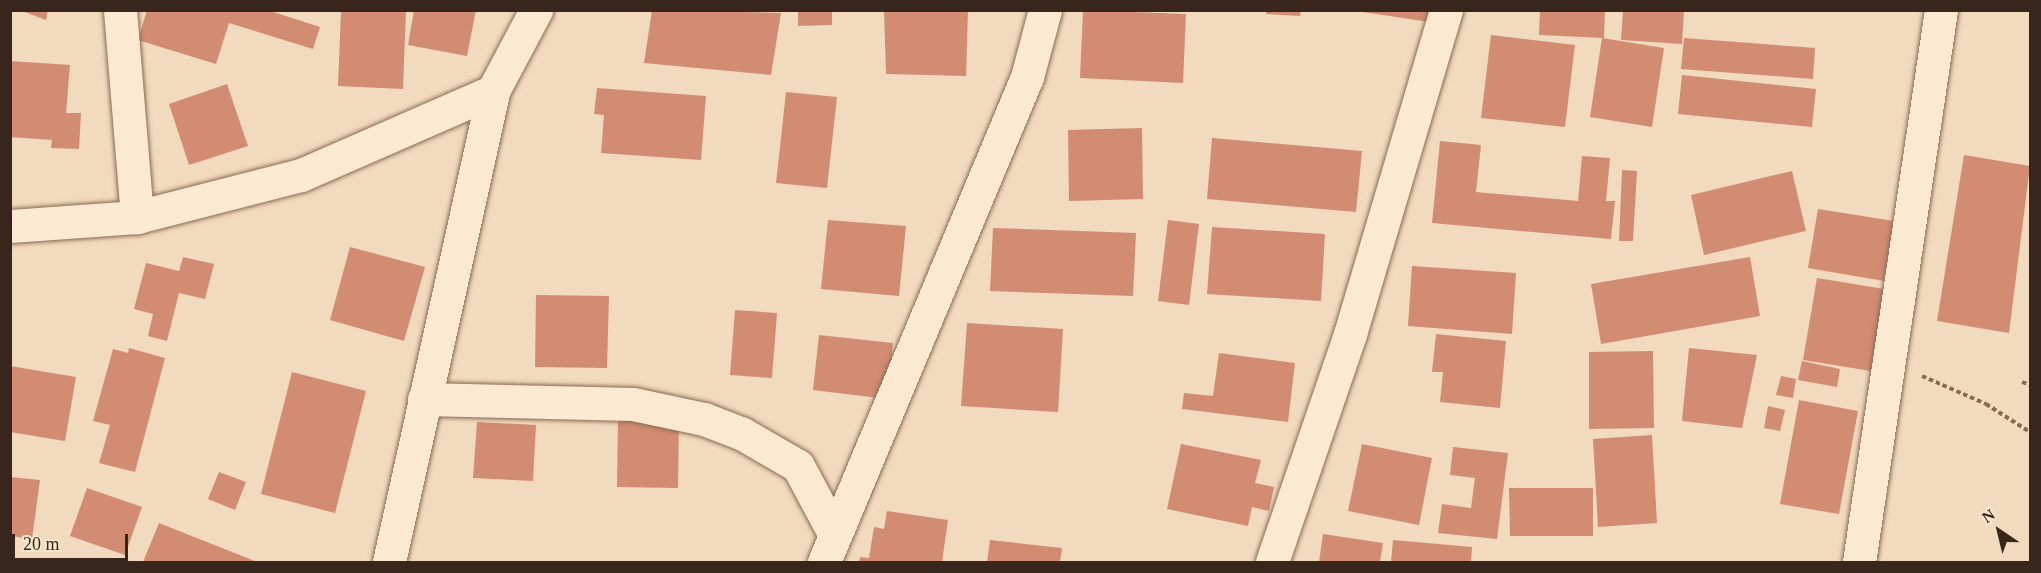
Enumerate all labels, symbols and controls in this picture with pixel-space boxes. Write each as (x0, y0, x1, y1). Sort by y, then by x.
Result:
north arrow (1969, 501, 2029, 561)
text: N (1979, 506, 1998, 526)
scale bar (15, 522, 130, 560)
text: 20 m (23, 534, 60, 554)

